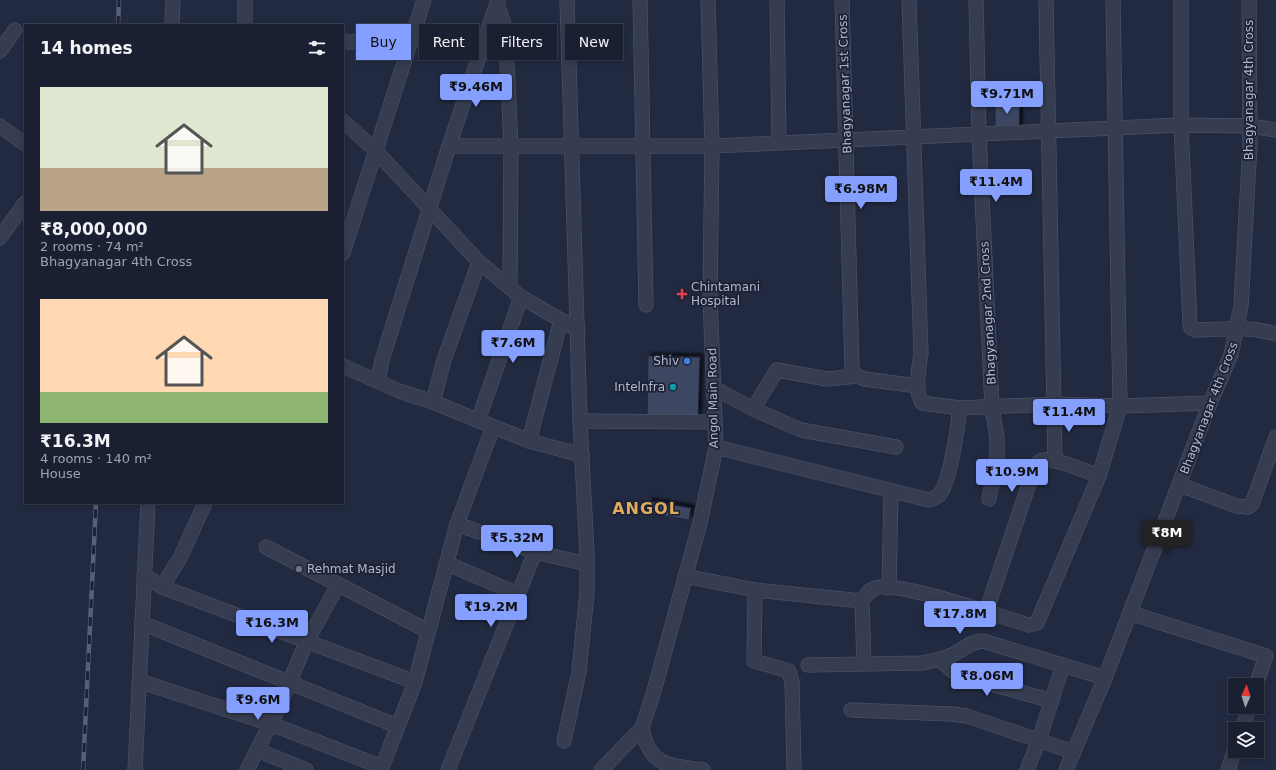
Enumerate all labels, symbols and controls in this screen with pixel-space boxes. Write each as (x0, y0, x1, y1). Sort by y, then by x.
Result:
street label: Bhagyanagar 1st Cross (836, 14, 854, 154)
street label: Bhagyanagar 4th Cross (1242, 20, 1256, 160)
chip: Buy (356, 24, 411, 60)
chip: Rent (419, 24, 479, 60)
chip: Filters (487, 24, 557, 60)
chip: New (565, 24, 623, 60)
icon: filters (306, 37, 328, 59)
text: 14 homes (40, 38, 133, 58)
pin: ₹9.46M (443, 74, 509, 108)
text: ₹9.46M (449, 79, 503, 94)
pin: ₹9.71M (974, 81, 1040, 115)
text: ₹9.71M (980, 86, 1034, 101)
icon: home (148, 113, 220, 185)
pin: ₹11.4M (963, 169, 1029, 203)
text: ₹11.4M (969, 174, 1023, 189)
pin: ₹6.98M (828, 176, 894, 210)
text: ₹6.98M (834, 181, 888, 196)
text: ₹8,000,000 (40, 219, 148, 239)
text: 2 rooms · 74 m² (40, 239, 144, 254)
street label: Bhagyanagar 2nd Cross (977, 241, 999, 385)
text: Bhagyanagar 4th Cross (40, 254, 192, 269)
place label: Chintamani Hospital (691, 280, 760, 308)
marker: Chintamani Hospital (676, 288, 688, 300)
icon: home (148, 325, 220, 397)
pin: ₹7.6M (485, 330, 541, 364)
text: ₹7.6M (490, 335, 536, 350)
street label: Bhagyanagar 4th Cross (1177, 340, 1241, 476)
street label: Angol Main Road (705, 348, 721, 448)
place label: Shiv (653, 354, 679, 368)
marker: Shiv (682, 356, 692, 366)
place label: Intelnfra (614, 380, 665, 394)
marker: Intelnfra (668, 382, 678, 392)
pin: ₹11.4M (1036, 399, 1102, 433)
text: ₹11.4M (1042, 404, 1096, 419)
text: ₹16.3M (40, 431, 111, 451)
text: 4 rooms · 140 m² (40, 451, 152, 466)
pin: ₹10.9M (979, 459, 1045, 493)
text: ₹10.9M (985, 464, 1039, 479)
text: House (40, 466, 81, 481)
district label: ANGOL (612, 499, 680, 518)
pin: ₹8M (1148, 520, 1186, 554)
pin: ₹5.32M (484, 525, 550, 559)
text: ₹8M (1151, 525, 1183, 540)
text: ₹5.32M (490, 530, 544, 545)
place label: Rehmat Masjid (307, 562, 396, 576)
marker: Rehmat Masjid (294, 564, 304, 574)
pin: ₹19.2M (458, 594, 524, 628)
text: ₹19.2M (464, 599, 518, 614)
pin: ₹17.8M (927, 601, 993, 635)
text: ₹17.8M (933, 606, 987, 621)
pin: ₹16.3M (239, 610, 305, 644)
text: ₹16.3M (245, 615, 299, 630)
pin: ₹8.06M (954, 663, 1020, 697)
text: ₹8.06M (960, 668, 1014, 683)
north arrow (1228, 678, 1264, 714)
map controls (1228, 678, 1264, 758)
pin: ₹9.6M (230, 687, 286, 721)
text: ₹9.6M (235, 692, 281, 707)
button: layers (1228, 722, 1264, 758)

